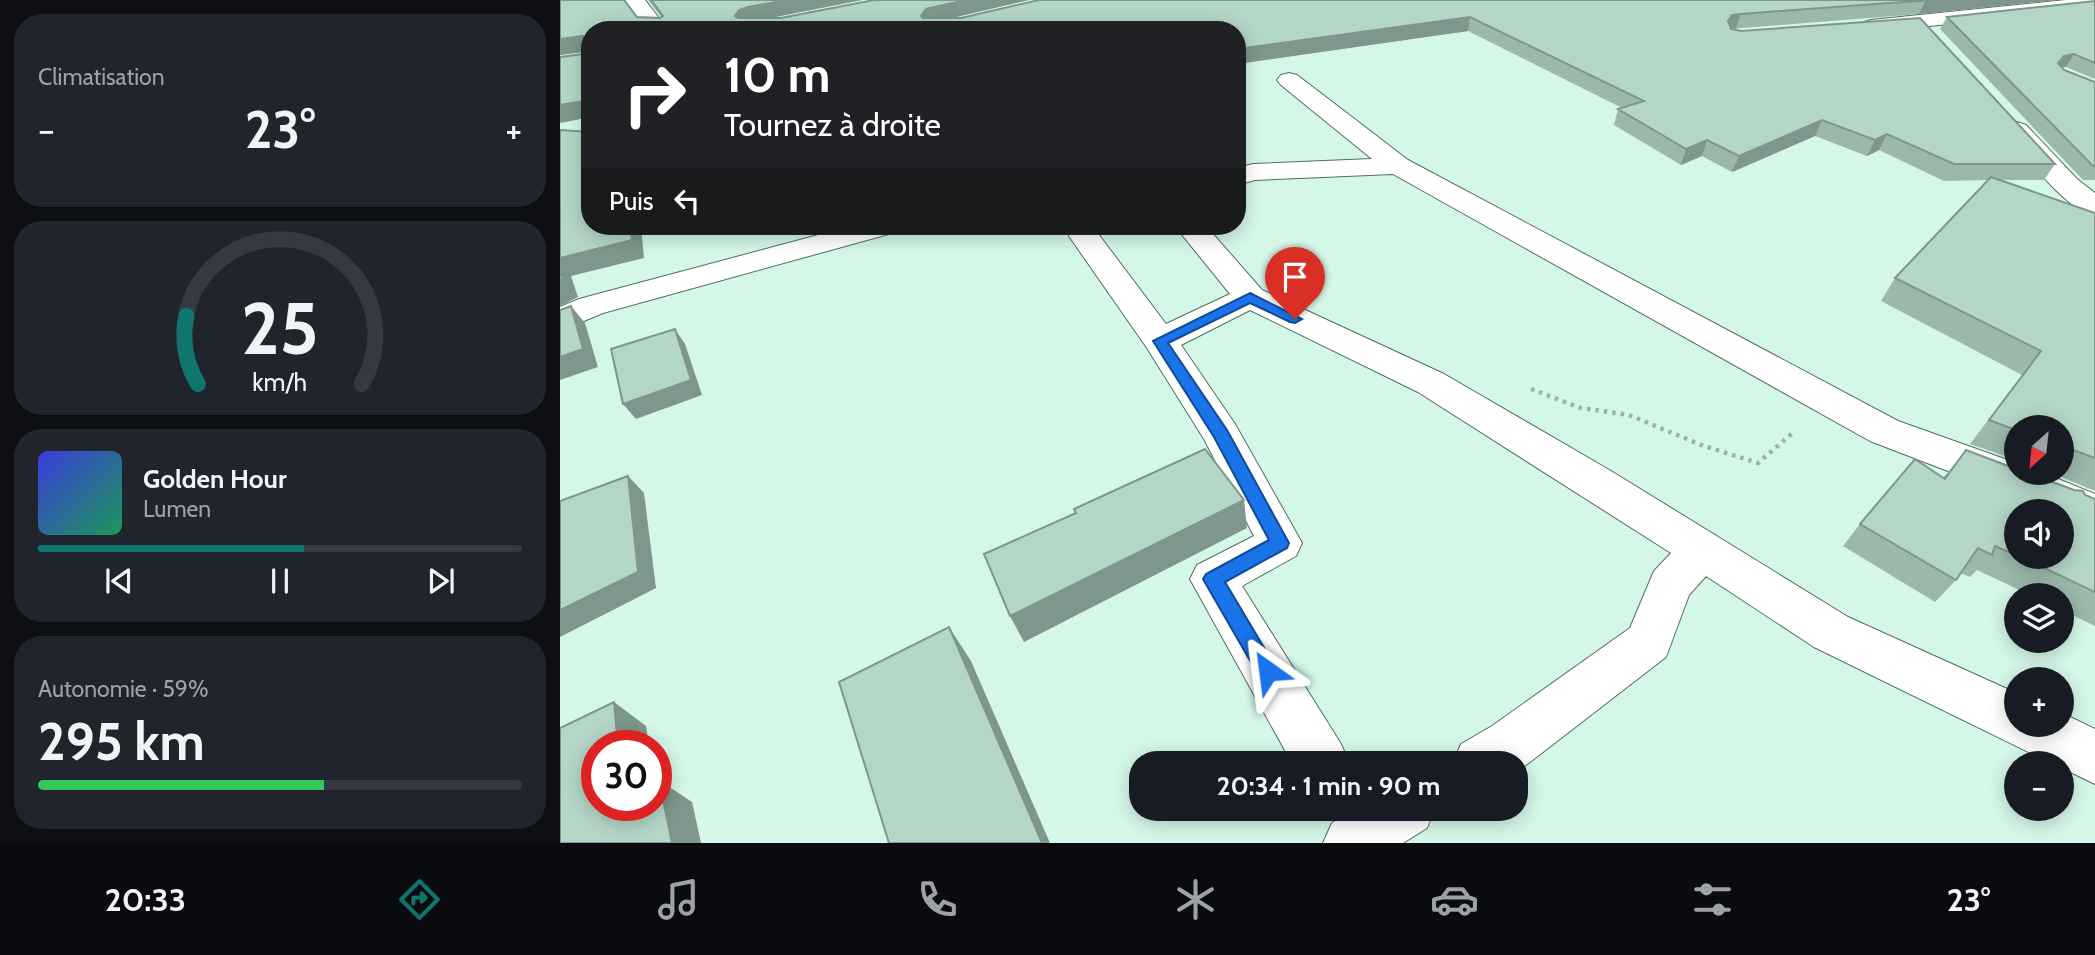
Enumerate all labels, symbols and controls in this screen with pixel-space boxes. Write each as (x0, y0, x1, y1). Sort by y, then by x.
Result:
text: 10 m (724, 45, 830, 104)
icon: right (609, 49, 700, 140)
text: Climatisation (38, 63, 165, 91)
text: 23° (245, 98, 315, 161)
text: Tournez à droite (724, 105, 941, 144)
text: − (38, 106, 55, 153)
text: + (505, 106, 522, 153)
icon: left (668, 182, 706, 220)
text: Puis (609, 185, 654, 217)
pin (1265, 247, 1325, 319)
icon: arrive (1276, 258, 1314, 296)
text: 25 (241, 284, 319, 372)
text: km/h (253, 367, 307, 397)
north arrow (2004, 415, 2074, 485)
map controls (2004, 415, 2074, 821)
text: Golden Hour (143, 463, 286, 495)
text: Lumen (143, 495, 211, 523)
button: sound (2004, 499, 2074, 569)
icon: previous (100, 562, 138, 600)
icon: pause (261, 562, 299, 600)
icon: next (422, 562, 460, 600)
button: layers (2004, 583, 2074, 653)
position arrow (1231, 634, 1305, 708)
button: + (2004, 667, 2074, 737)
text: Autonomie · 59% (38, 675, 209, 703)
text: 295 km (38, 710, 205, 773)
speed limit sign: 30 (581, 730, 672, 821)
button: − (2004, 751, 2074, 821)
text: 20:34 · 1 min · 90 m (1217, 770, 1440, 802)
icon: directions (395, 875, 444, 924)
icon: music (654, 875, 703, 924)
icon: phone (913, 875, 962, 924)
icon: climate (1171, 875, 1220, 924)
icon: car (1430, 875, 1479, 924)
icon: filters (1688, 875, 1737, 924)
text: 20:33 (105, 880, 186, 919)
text: 23° (1947, 880, 1990, 919)

